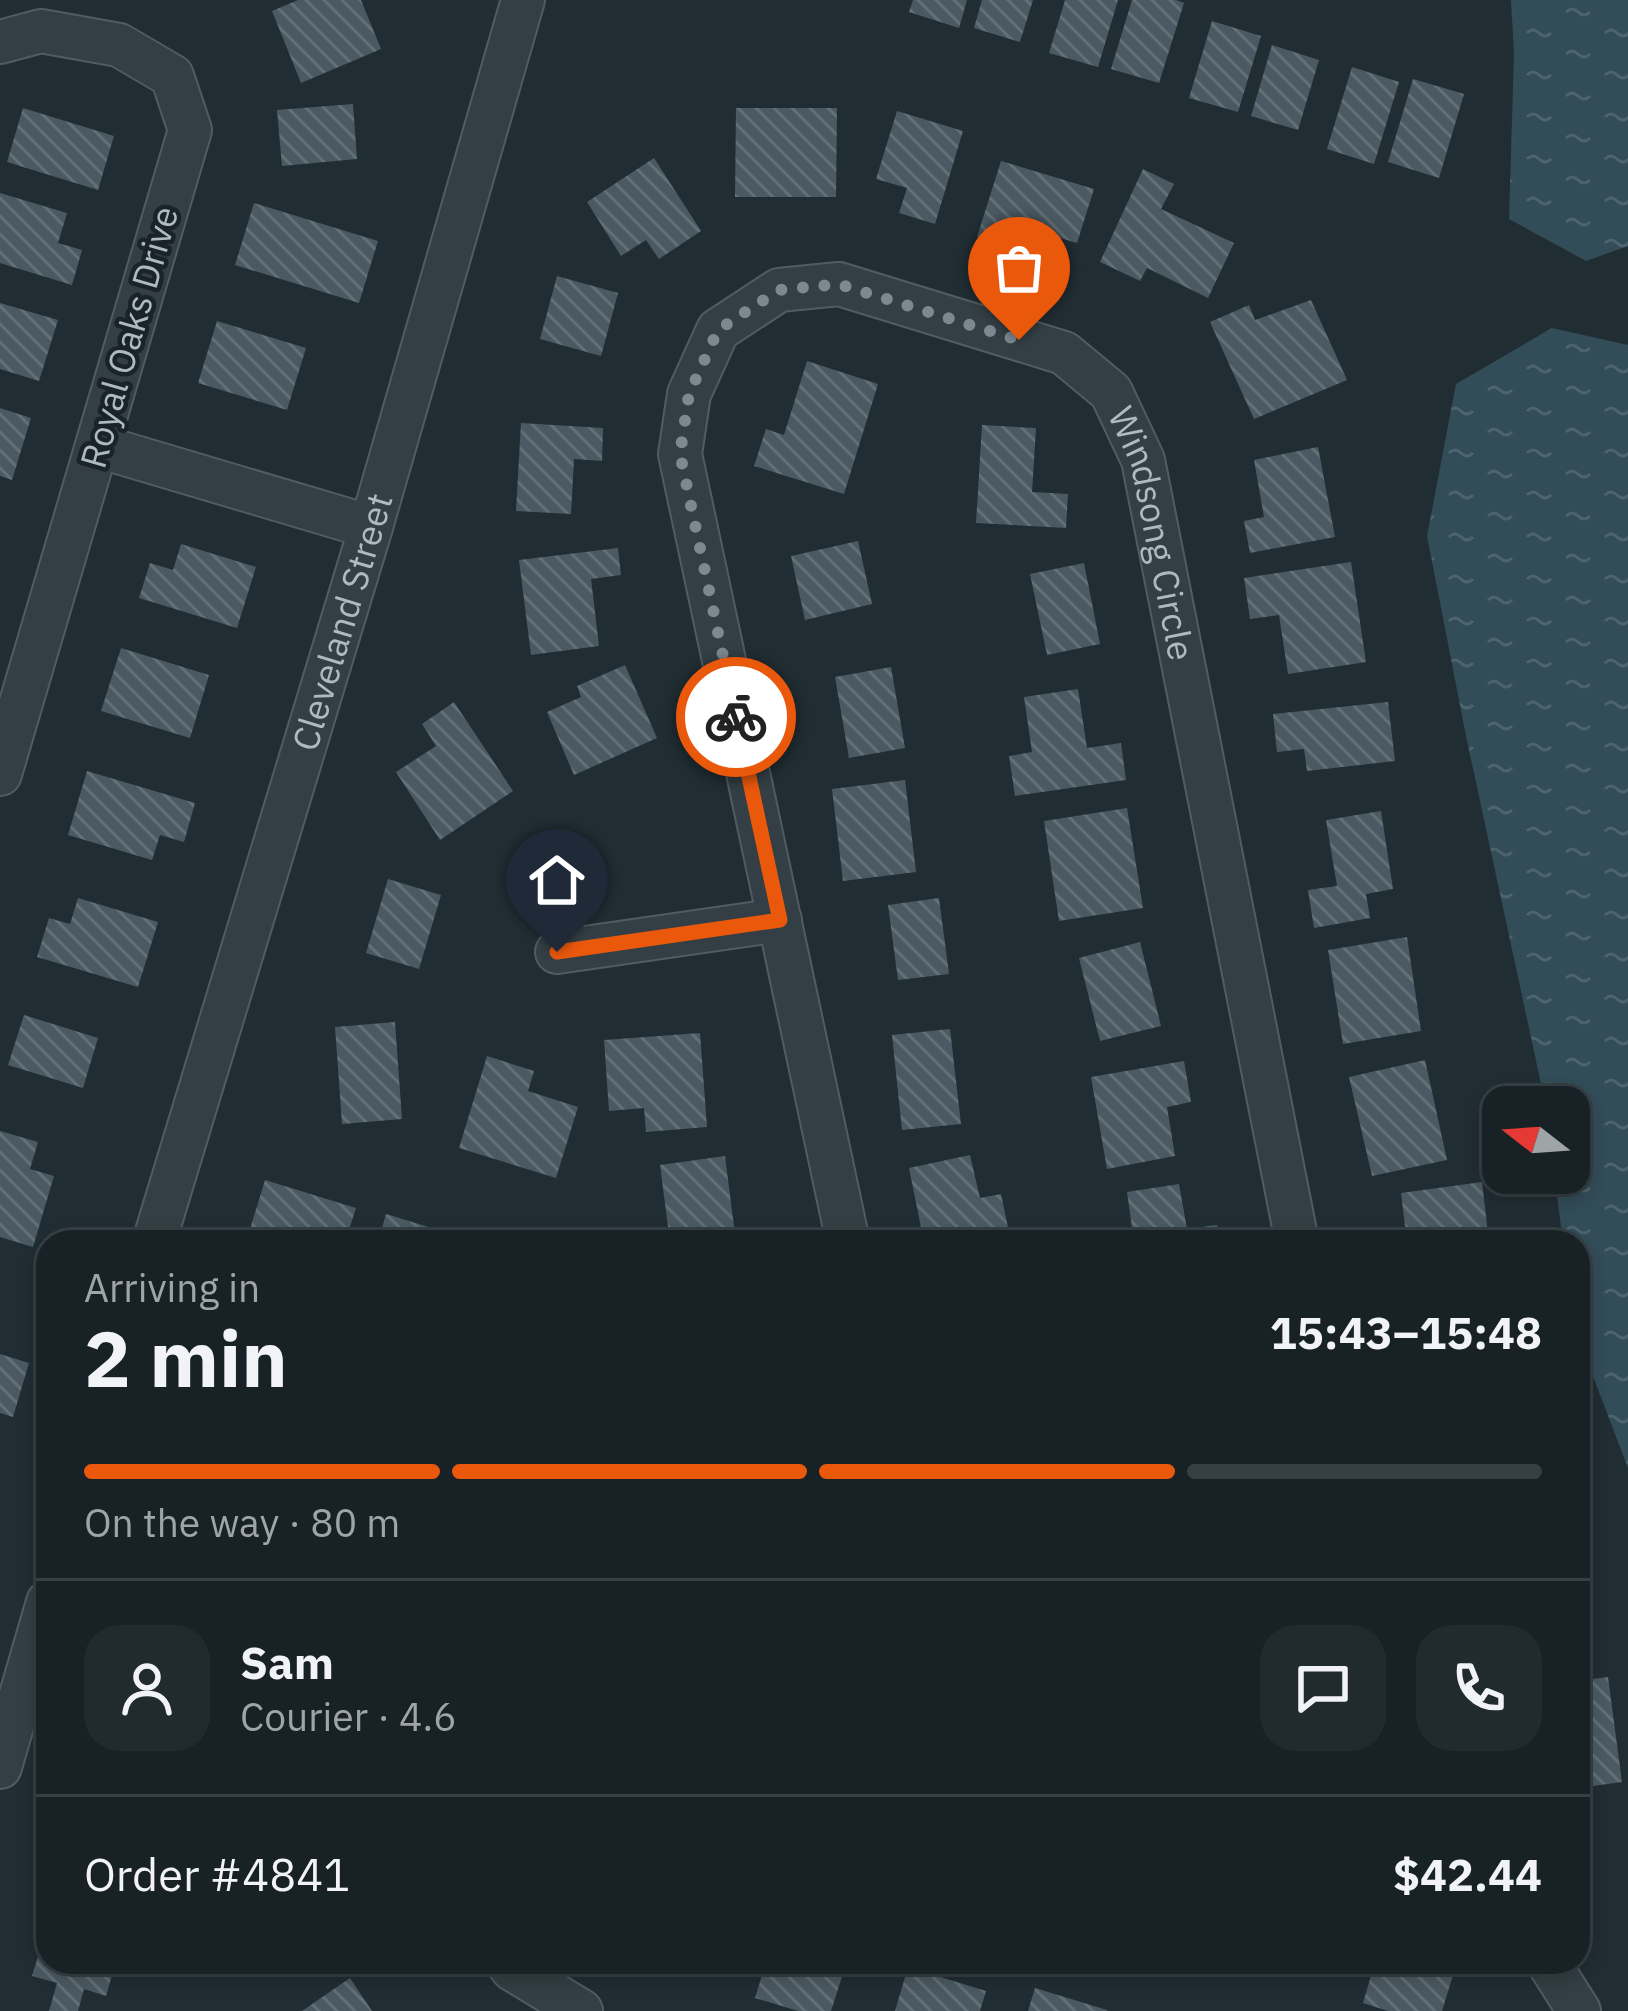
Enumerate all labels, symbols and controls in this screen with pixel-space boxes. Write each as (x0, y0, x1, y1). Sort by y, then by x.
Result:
street label: Royal Oaks Drive (69, 200, 188, 473)
pin (968, 217, 1070, 340)
icon: bag (986, 235, 1052, 301)
street label: Windsong Circle (1098, 399, 1206, 664)
street label: Cleveland Street (281, 488, 403, 756)
courier (676, 657, 796, 777)
icon: bike (703, 684, 769, 750)
pin (506, 829, 608, 952)
icon: home (524, 847, 590, 913)
north arrow (1482, 1086, 1590, 1194)
map controls (1482, 1086, 1590, 1194)
text: Arriving in (84, 1262, 260, 1313)
text: 15:43–15:48 (1270, 1303, 1542, 1361)
text: 2 min (84, 1307, 288, 1408)
text: On the way · 80 m (84, 1497, 400, 1548)
button: person (84, 1625, 210, 1751)
button: chat (1260, 1625, 1386, 1751)
button: phone (1416, 1625, 1542, 1751)
text: Sam (240, 1633, 334, 1691)
text: Courier · 4.6 (240, 1691, 457, 1742)
text: Order #4841 (84, 1845, 350, 1903)
text: $42.44 (1393, 1845, 1542, 1903)

